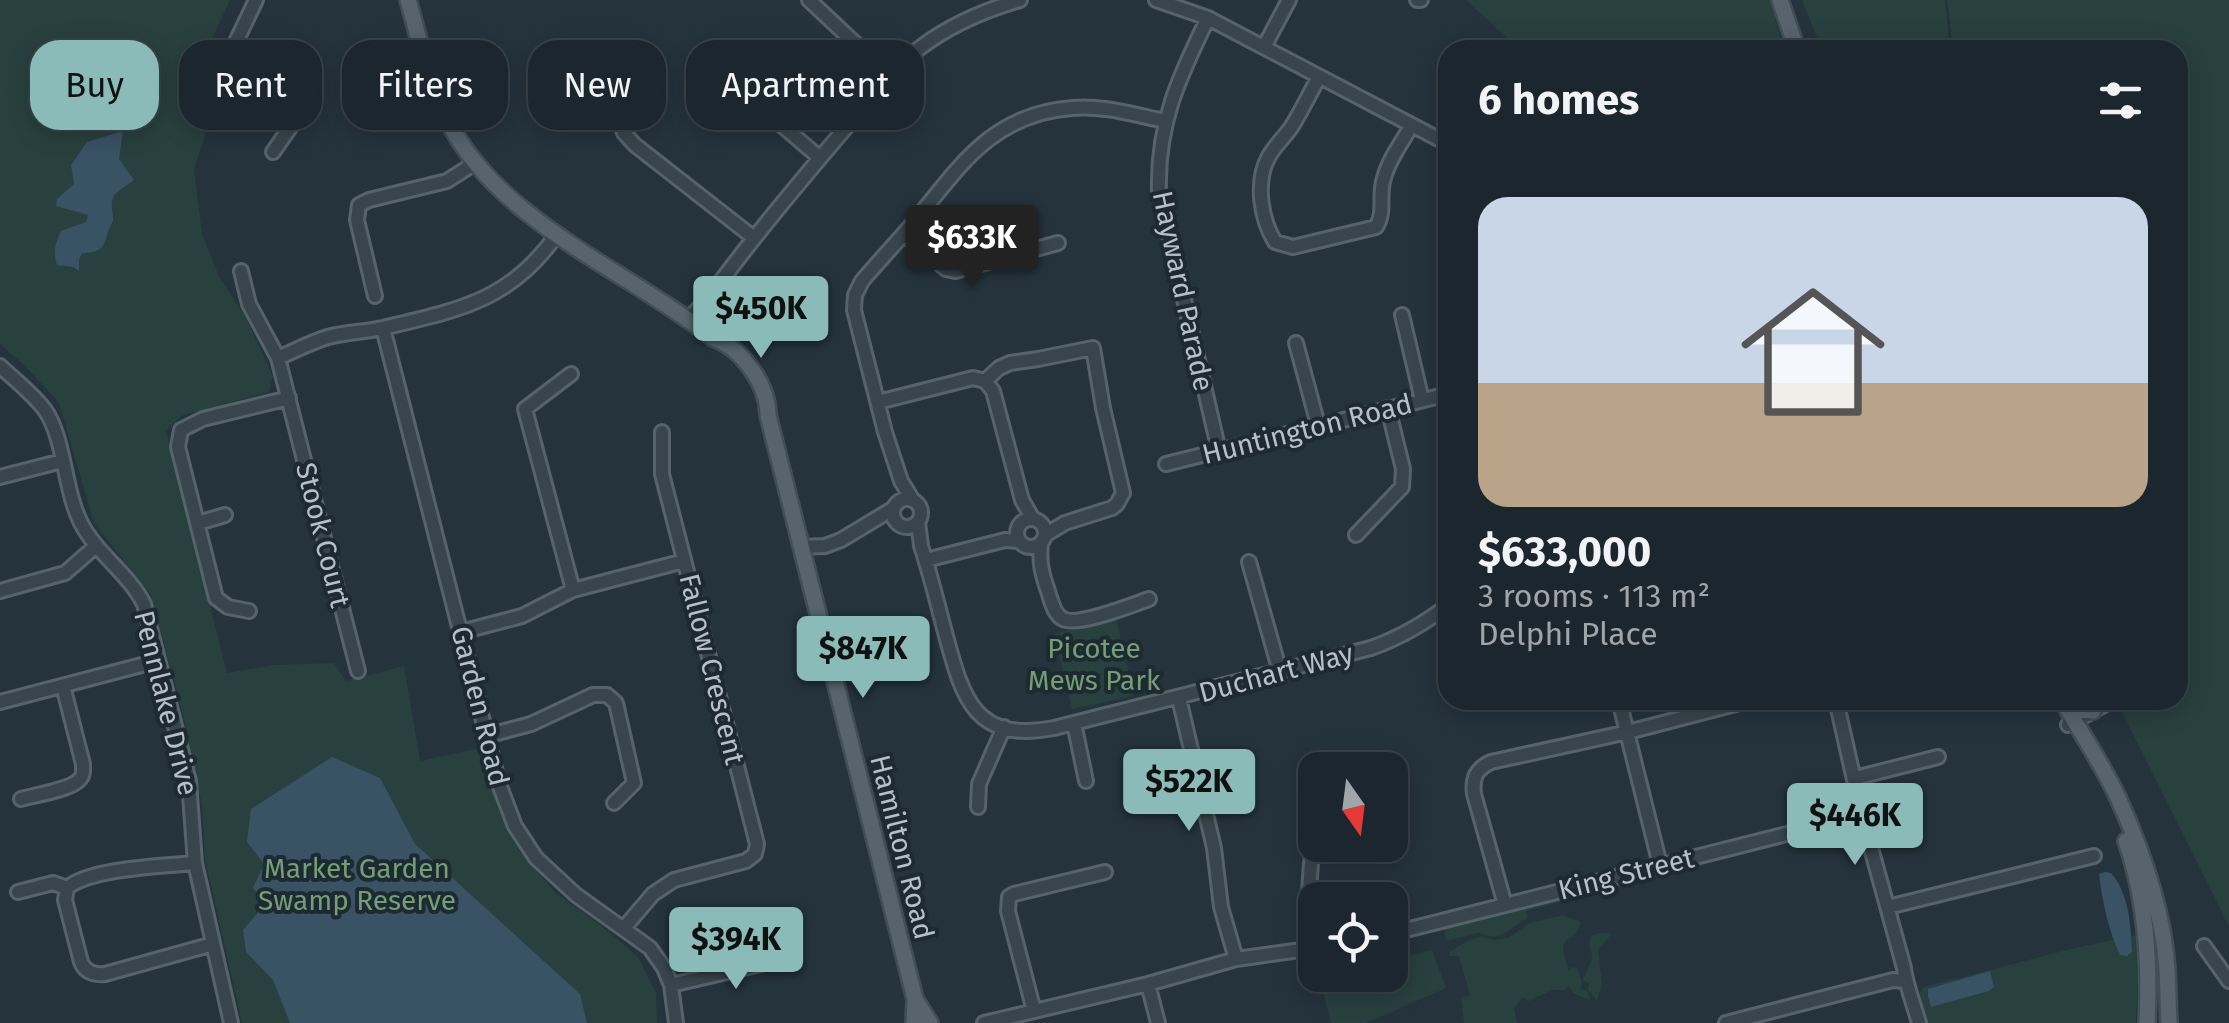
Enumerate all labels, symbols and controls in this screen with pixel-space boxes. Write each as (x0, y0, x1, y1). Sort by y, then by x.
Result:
chip: Buy (30, 40, 159, 130)
chip: Rent (179, 40, 322, 130)
chip: Filters (342, 40, 508, 130)
chip: New (528, 40, 666, 130)
chip: Apartment (686, 40, 924, 130)
icon: filters (2093, 73, 2148, 128)
text: 6 homes (1478, 75, 1639, 125)
street label: Hayward Parade (1146, 188, 1220, 394)
pin: $633K (902, 205, 1042, 290)
text: $633K (928, 218, 1016, 256)
icon: home (1723, 262, 1903, 442)
pin: $450K (691, 276, 831, 361)
text: $450K (715, 289, 807, 327)
street label: Huntington Road (1199, 387, 1415, 471)
street label: Stook Court (289, 459, 357, 612)
text: $633,000 (1478, 527, 1651, 577)
street label: Fallow Crescent (672, 570, 752, 769)
text: 3 rooms · 113 m² (1478, 577, 1710, 615)
street label: Pennlake Drive (127, 607, 205, 799)
text: Delphi Place (1478, 615, 1658, 653)
pin: $847K (793, 616, 933, 701)
street label: Garden Road (444, 623, 516, 789)
text: $847K (819, 629, 907, 667)
park label: Picotee Mews Park (1028, 632, 1161, 697)
street label: Duchart Way (1195, 636, 1357, 709)
pin: $522K (1119, 749, 1259, 834)
street label: Hamilton Road (863, 751, 941, 943)
north arrow (1298, 752, 1408, 862)
map controls (1298, 752, 1408, 992)
text: $522K (1145, 762, 1233, 800)
pin: $446K (1785, 783, 1925, 868)
text: $446K (1809, 796, 1901, 834)
street label: King Street (1555, 841, 1698, 907)
park label: Market Garden Swamp Reserve (258, 852, 456, 917)
button: locate (1298, 882, 1408, 992)
pin: $394K (666, 907, 806, 992)
text: $394K (691, 920, 781, 958)

